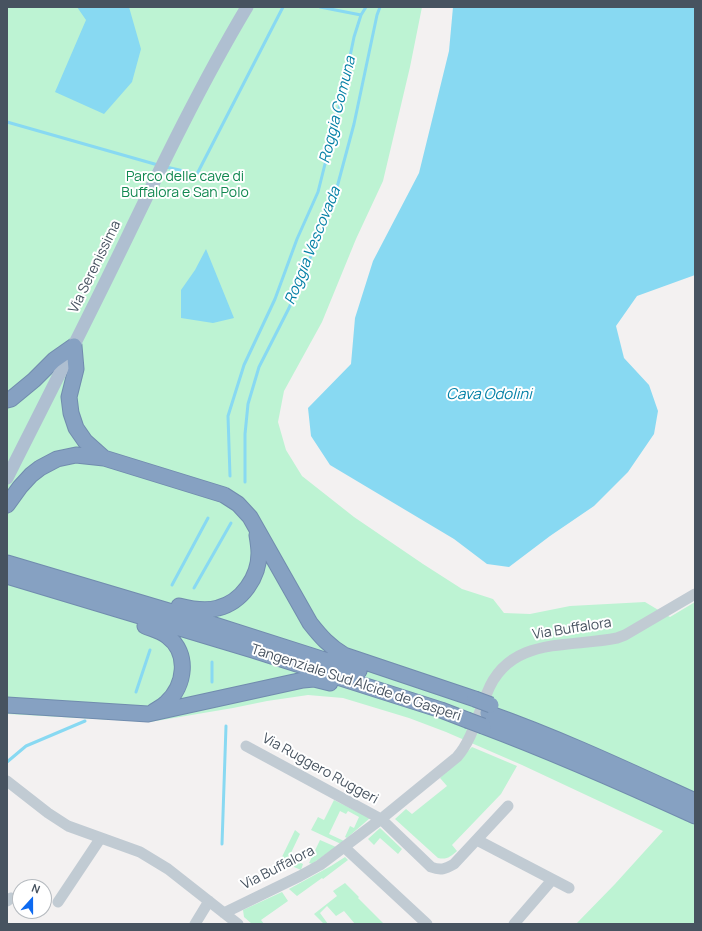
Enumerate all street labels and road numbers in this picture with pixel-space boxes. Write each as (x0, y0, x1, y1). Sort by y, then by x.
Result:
street label: Via Serenissima (65, 218, 125, 316)
street label: Via Buffalora (531, 614, 613, 644)
street label: Tangenziale Sud Alcide de Gasperi (249, 641, 463, 725)
street label: Via Ruggero Ruggeri (259, 730, 381, 808)
street label: Via Buffalora (239, 842, 317, 894)

